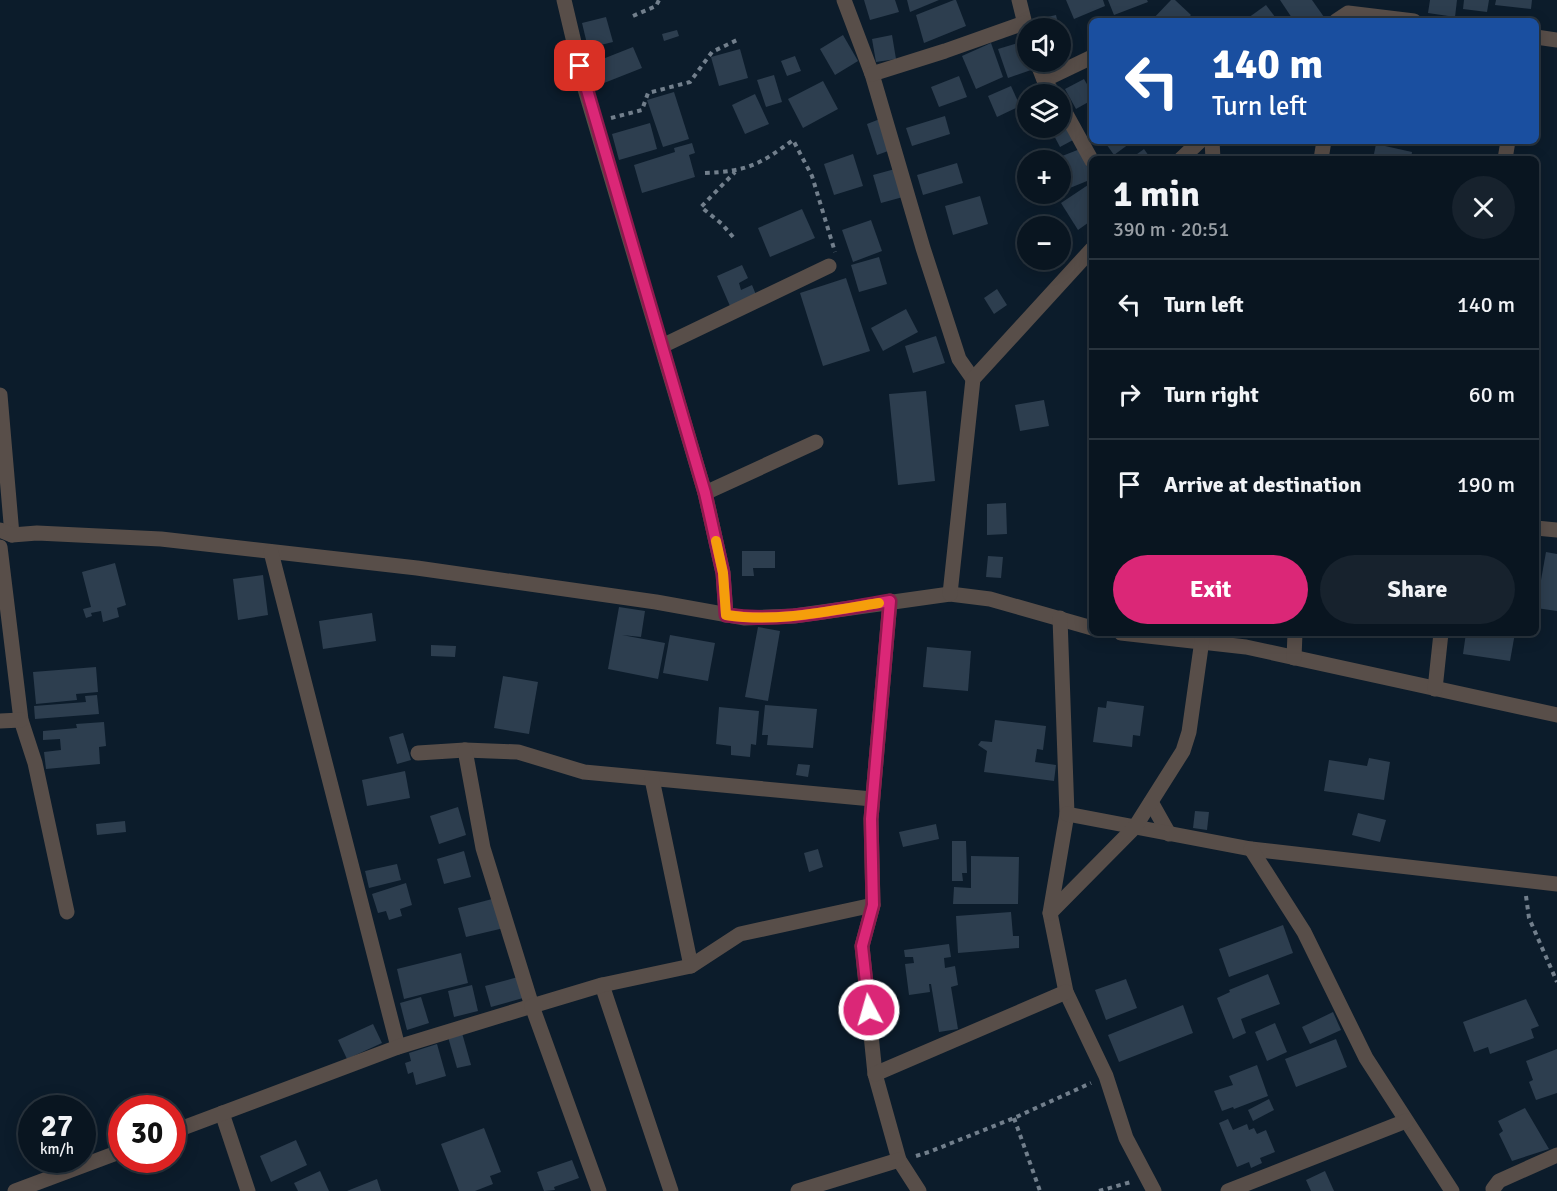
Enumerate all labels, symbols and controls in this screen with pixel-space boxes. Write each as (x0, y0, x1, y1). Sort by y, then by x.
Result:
map controls (1017, 18, 1071, 270)
button: sound (1017, 18, 1071, 72)
text: 140 m (1212, 39, 1323, 90)
pin (554, 40, 605, 91)
icon: left (1113, 42, 1191, 120)
icon: arrive (563, 49, 596, 82)
button: layers (1017, 84, 1071, 138)
text: Turn left (1212, 90, 1307, 123)
button: + (1017, 150, 1071, 204)
text: 1 min (1113, 172, 1200, 217)
button: close (1452, 176, 1515, 239)
button: − (1017, 216, 1071, 270)
text: 390 m · 20:51 (1113, 217, 1229, 242)
icon: left (1113, 288, 1146, 321)
text: Turn left (1164, 291, 1244, 318)
text: 140 m (1457, 291, 1515, 318)
icon: right (1113, 378, 1146, 411)
text: Turn right (1164, 381, 1259, 408)
text: 60 m (1469, 381, 1515, 408)
icon: arrive (1113, 468, 1146, 501)
text: Arrive at destination (1164, 471, 1361, 498)
text: 190 m (1457, 471, 1515, 498)
button: Exit (1113, 555, 1308, 624)
button: Share (1320, 555, 1515, 624)
position arrow (837, 978, 901, 1042)
speed limit sign: 30 (108, 1095, 186, 1173)
text: 27 (41, 1108, 73, 1145)
text: km/h (40, 1140, 74, 1158)

